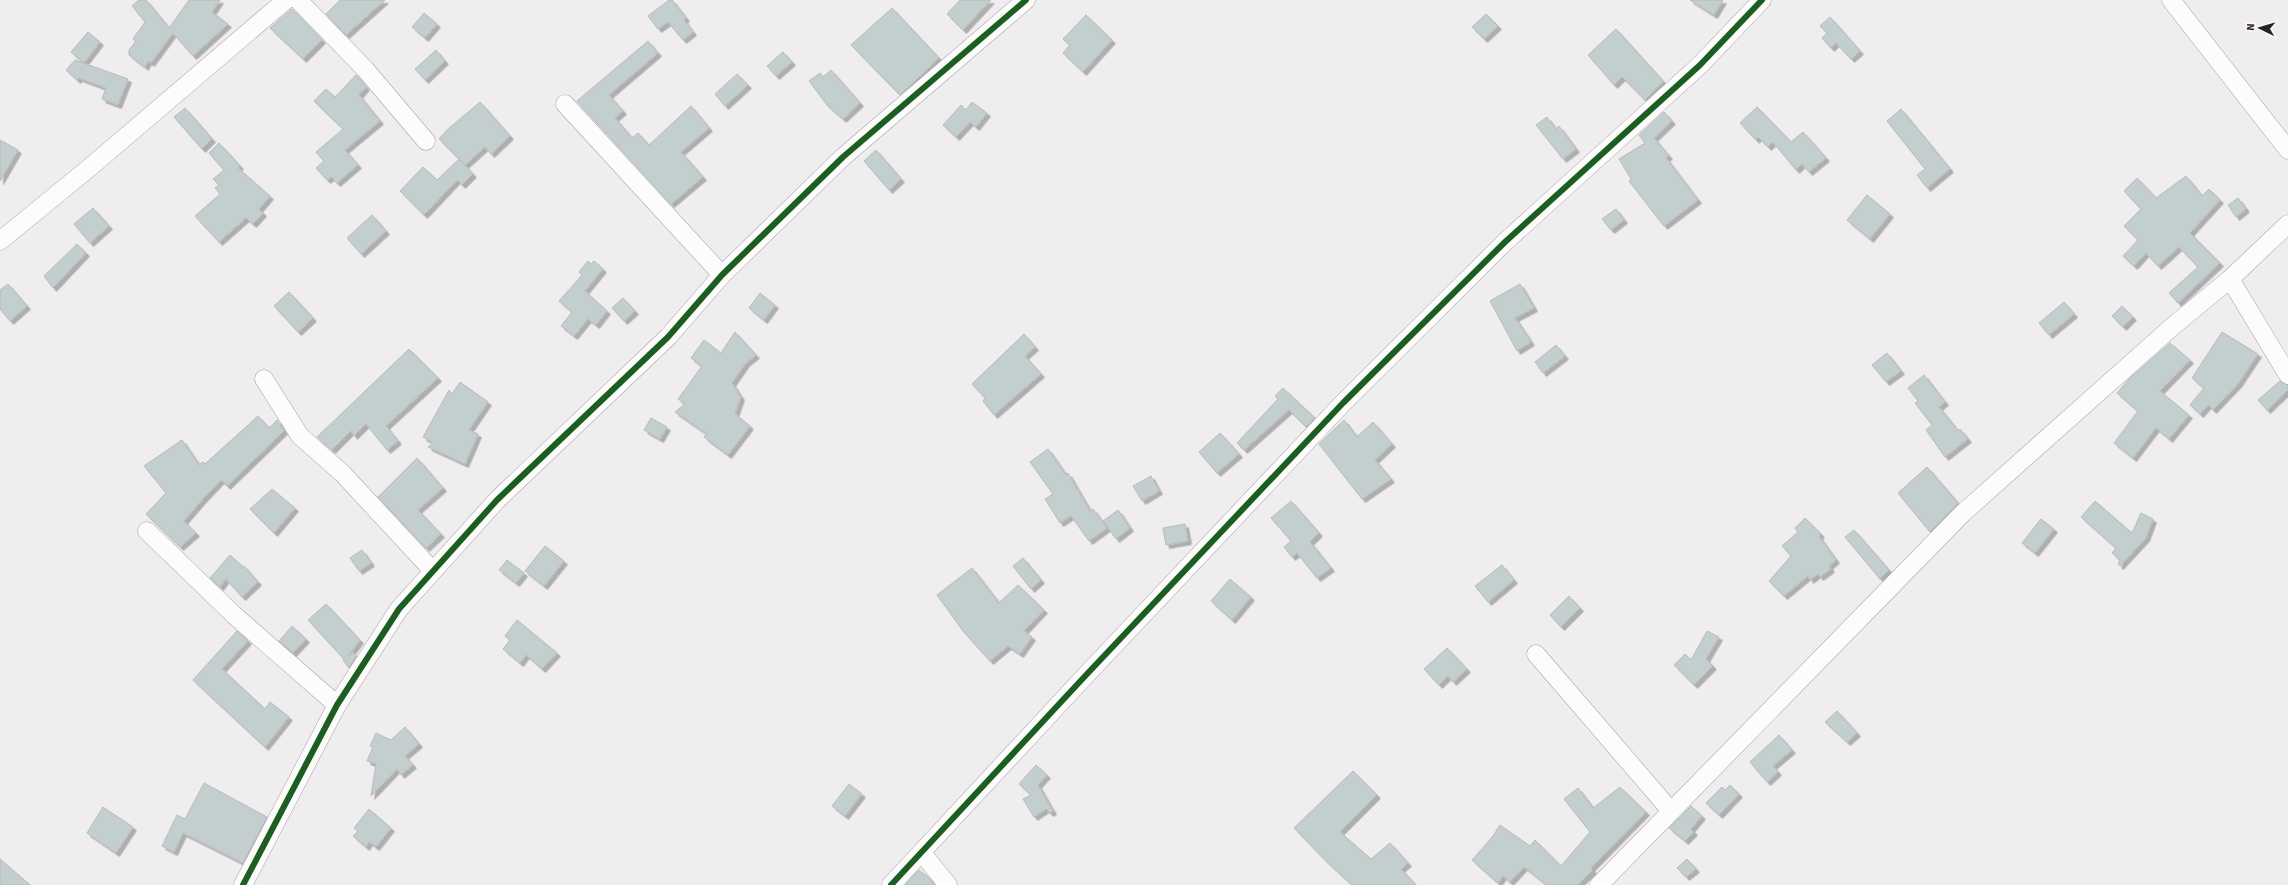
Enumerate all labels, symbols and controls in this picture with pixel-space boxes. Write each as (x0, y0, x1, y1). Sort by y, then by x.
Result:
north arrow (2240, 8, 2280, 48)
text: N (2243, 23, 2258, 31)

